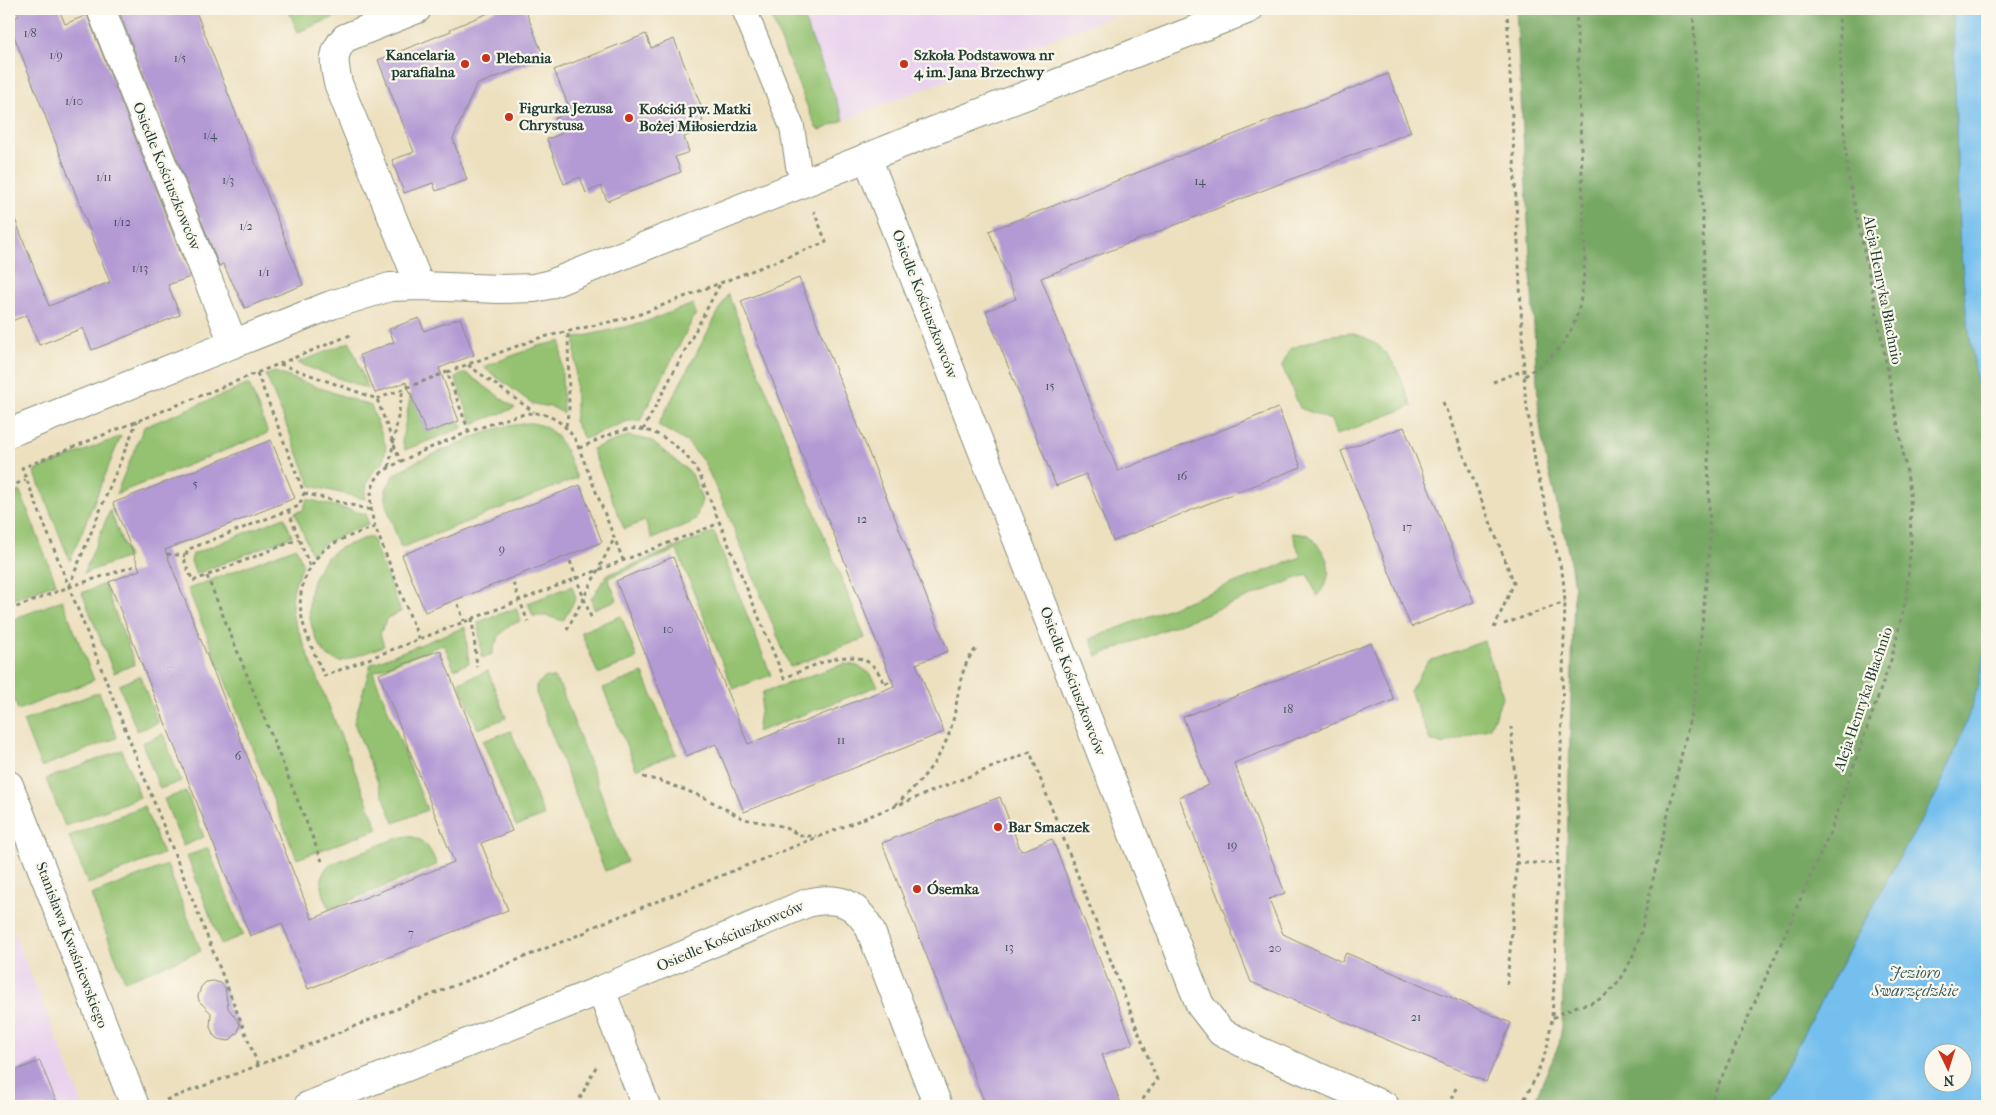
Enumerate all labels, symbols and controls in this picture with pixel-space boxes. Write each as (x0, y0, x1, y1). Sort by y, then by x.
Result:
house number: 1/8 (23, 26, 37, 40)
place label: Kancelaria parafialna (386, 46, 456, 81)
place label: Szkoła Podstawowa nr 4 im. Jana Brzechwy (913, 46, 1055, 81)
house number: 1/9 (49, 48, 63, 62)
place label: Plebania (496, 49, 552, 67)
house number: 1/5 (174, 51, 186, 65)
marker: Plebania (480, 52, 492, 64)
marker: Kancelaria parafialna (459, 58, 471, 70)
marker: Szkoła Podstawowa nr 4 im. Jana Brzechwy (898, 58, 910, 70)
house number: 1/10 (65, 94, 83, 108)
street label: Osiedle Kościuszkowców (129, 99, 205, 253)
place label: Figurka Jezusa Chrystusa (518, 99, 614, 134)
place label: Kościół pw. Matki Bożej Miłosierdzia (639, 100, 758, 135)
marker: Figurka Jezusa Chrystusa (503, 111, 515, 123)
marker: Kościół pw. Matki Bożej Miłosierdzia (623, 112, 635, 124)
house number: 1/4 (203, 128, 218, 142)
house number: 1/11 (96, 170, 112, 184)
house number: 1/3 (222, 173, 234, 187)
house number: 14 (1194, 174, 1207, 188)
street label: Aleja Henryka Błachnio (1860, 213, 1906, 366)
house number: 1/12 (113, 215, 131, 229)
house number: 1/2 (239, 219, 253, 233)
street label: Osiedle Kościuszkowców (888, 227, 962, 382)
house number: 1/13 (132, 261, 148, 275)
house number: 1/1 (258, 265, 270, 279)
house number: 15 (1045, 379, 1055, 393)
house number: 16 (1177, 469, 1188, 483)
house number: 5 (192, 477, 198, 491)
house number: 12 (857, 512, 867, 526)
house number: 17 (1402, 520, 1412, 534)
house number: 9 (499, 542, 505, 556)
street label: Osiedle Kościuszkowców (1036, 604, 1110, 759)
house number: 10 (663, 622, 673, 636)
street label: Aleja Henryka Błachnio (1830, 624, 1896, 775)
house number: 18 (1283, 702, 1293, 716)
house number: 11 (837, 733, 845, 747)
house number: 6 (235, 749, 242, 763)
place label: Bar Smaczek (1008, 818, 1091, 836)
marker: Bar Smaczek (992, 821, 1004, 833)
house number: 19 (1227, 838, 1237, 852)
street label: Stanisława Kwaśniewskiego (32, 860, 112, 1031)
place label: Ósemka (927, 880, 980, 898)
marker: Ósemka (911, 883, 923, 895)
street label: Osiedle Kościuszkowców (654, 897, 807, 975)
house number: 7 (408, 926, 414, 940)
house number: 13 (1004, 940, 1014, 954)
house number: 20 (1269, 941, 1281, 955)
water label: Jezioro Swarzędzkie (1871, 963, 1959, 1000)
house number: 21 (1411, 1010, 1421, 1024)
north arrow (1924, 1042, 1974, 1092)
text: N (1943, 1072, 1955, 1089)

